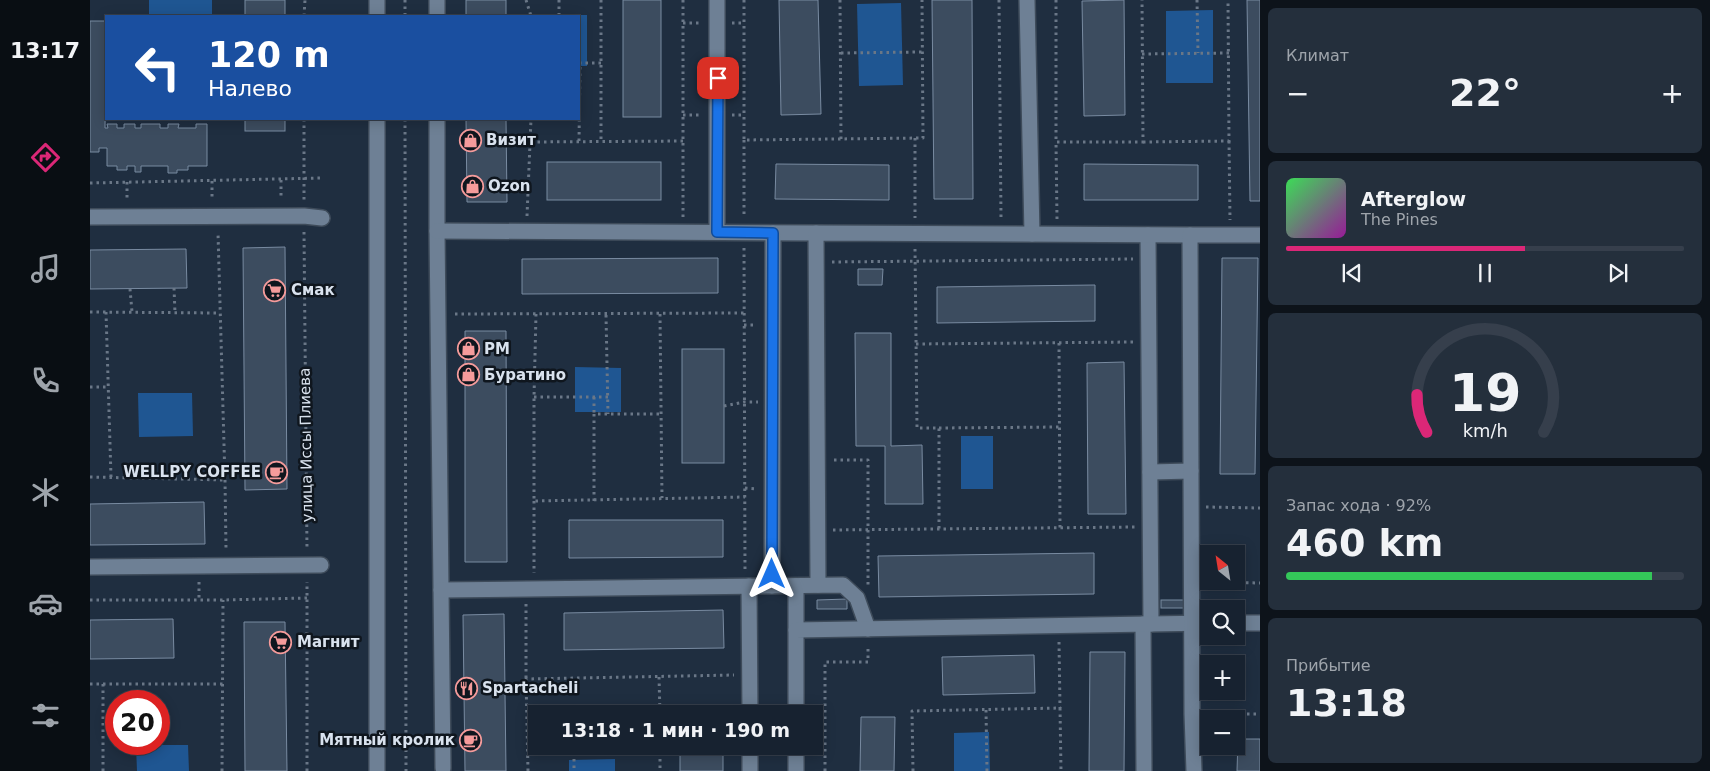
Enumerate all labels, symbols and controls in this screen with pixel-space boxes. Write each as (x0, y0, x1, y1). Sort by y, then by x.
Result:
icon: left (125, 35, 190, 100)
text: 120 m (208, 35, 330, 75)
text: 13:17 (10, 38, 80, 63)
text: Климат (1286, 46, 1349, 65)
pin (697, 57, 739, 99)
icon: arrive (704, 64, 732, 92)
text: 22° (1449, 71, 1521, 115)
text: Налево (208, 76, 292, 101)
text: − (1286, 77, 1309, 110)
text: + (1661, 77, 1684, 110)
shop icon: Визит (458, 128, 482, 152)
place label: Визит (486, 131, 536, 149)
icon: directions (28, 140, 63, 175)
shop icon: Ozon (460, 174, 484, 198)
place label: Ozon (488, 177, 530, 195)
text: Afterglow (1361, 188, 1466, 210)
text: The Pines (1361, 210, 1438, 229)
icon: music (28, 251, 63, 286)
icon: previous (1338, 259, 1366, 287)
icon: pause (1471, 259, 1499, 287)
icon: next (1604, 259, 1632, 287)
supermarket icon: Смак (263, 278, 287, 302)
place label: Смак (291, 281, 335, 299)
shop icon: PM (456, 337, 480, 361)
place label: PM (484, 340, 510, 358)
icon: phone (28, 363, 63, 398)
shop icon: Буратино (456, 363, 480, 387)
text: 19 (1449, 363, 1521, 423)
place label: Буратино (484, 366, 566, 384)
street label: улица Иссы Плиева (296, 368, 316, 522)
text: km/h (1462, 420, 1508, 441)
cafe icon: WELLPY COFFEE (265, 460, 289, 484)
place label: WELLPY COFFEE (123, 463, 261, 481)
icon: climate (28, 475, 63, 510)
text: Запас хода · 92% (1286, 496, 1431, 515)
text: 460 km (1286, 521, 1443, 565)
north arrow (1200, 545, 1245, 590)
map controls (1200, 545, 1245, 755)
position arrow (745, 547, 797, 599)
icon: car (28, 586, 63, 621)
button: search (1200, 600, 1245, 645)
supermarket icon: Магнит (269, 630, 293, 654)
place label: Магнит (297, 633, 360, 651)
button: + (1200, 655, 1245, 700)
text: Прибытие (1286, 656, 1371, 675)
restaurant icon: Spartacheli (454, 676, 478, 700)
place label: Spartacheli (482, 679, 578, 697)
text: 13:18 (1286, 681, 1407, 725)
speed limit sign: 20 (105, 690, 170, 755)
icon: filters (28, 698, 63, 733)
button: − (1200, 710, 1245, 755)
text: 13:18 · 1 мин · 190 m (561, 719, 790, 741)
cafe icon: Мятный кролик (459, 728, 483, 752)
place label: Мятный кролик (319, 731, 455, 749)

